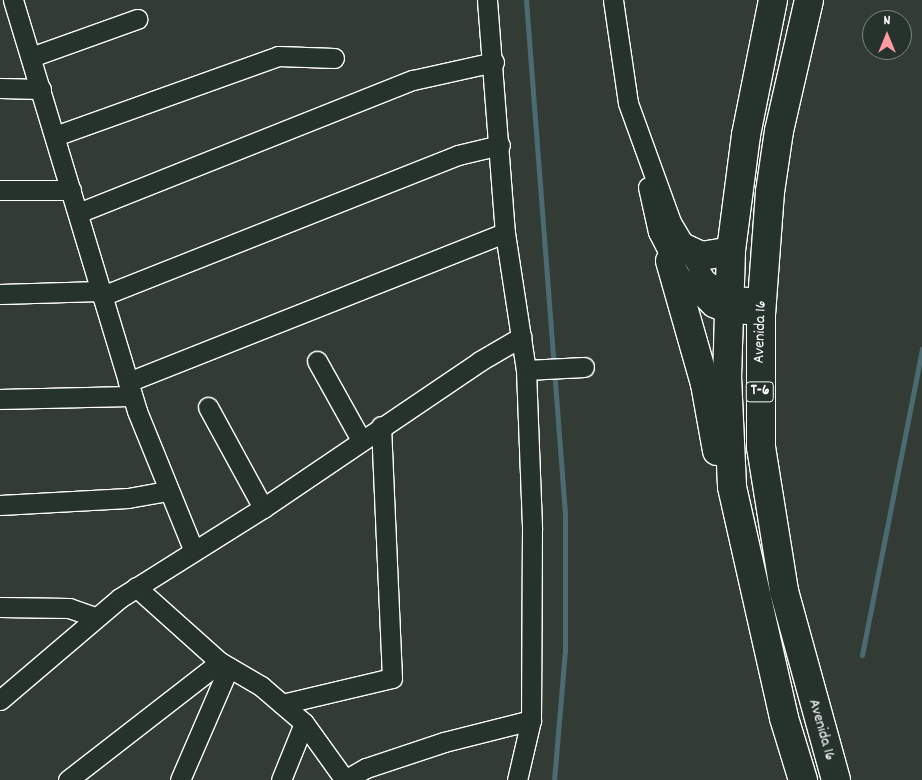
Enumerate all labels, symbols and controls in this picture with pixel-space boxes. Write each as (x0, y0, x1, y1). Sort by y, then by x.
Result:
north arrow (862, 10, 912, 60)
text: N (884, 11, 890, 31)
street label: Avenida 16 (750, 300, 772, 364)
road number: T-6 (745, 380, 775, 404)
street label: Avenida 16 (803, 697, 839, 763)

